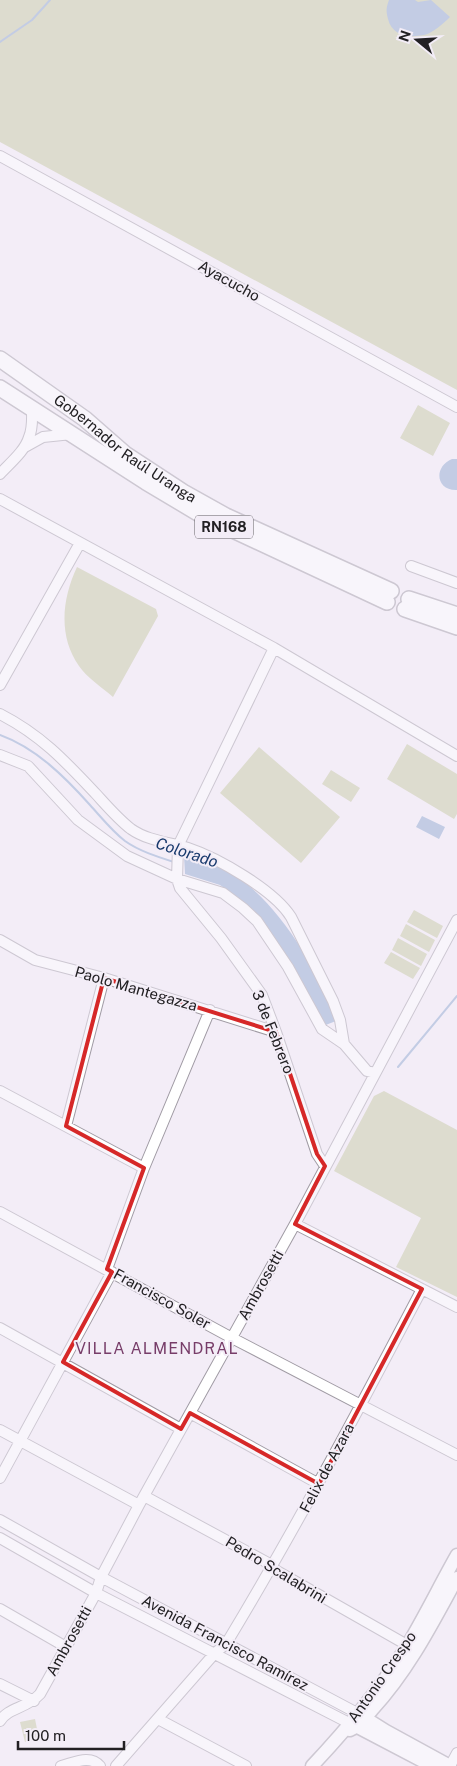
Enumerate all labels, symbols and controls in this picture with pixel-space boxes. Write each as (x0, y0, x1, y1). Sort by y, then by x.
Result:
north arrow (392, 15, 442, 65)
text: N (395, 28, 414, 44)
street label: Ayacucho (195, 257, 263, 304)
street label: Gobernador Raúl Uranga (51, 391, 199, 506)
road number: RN168 (195, 516, 253, 538)
water label: Colorado (153, 833, 221, 872)
street label: Paolo Mantegazza (73, 963, 199, 1014)
street label: 3 de Febrero (249, 988, 298, 1076)
street label: Ambrosetti (234, 1247, 287, 1323)
street label: Francisco Soler (111, 1265, 214, 1332)
district label: VILLA ALMENDRAL (75, 1339, 239, 1358)
street label: Felix de Azara (296, 1420, 357, 1515)
street label: Pedro Scalabrini (223, 1533, 330, 1606)
street label: Avenida Francisco Ramírez (139, 1591, 311, 1694)
street label: Ambrosetti (42, 1603, 95, 1679)
street label: Antonio Crespo (344, 1628, 419, 1725)
scale bar (18, 1718, 124, 1750)
text: 100 m (25, 1727, 66, 1744)

